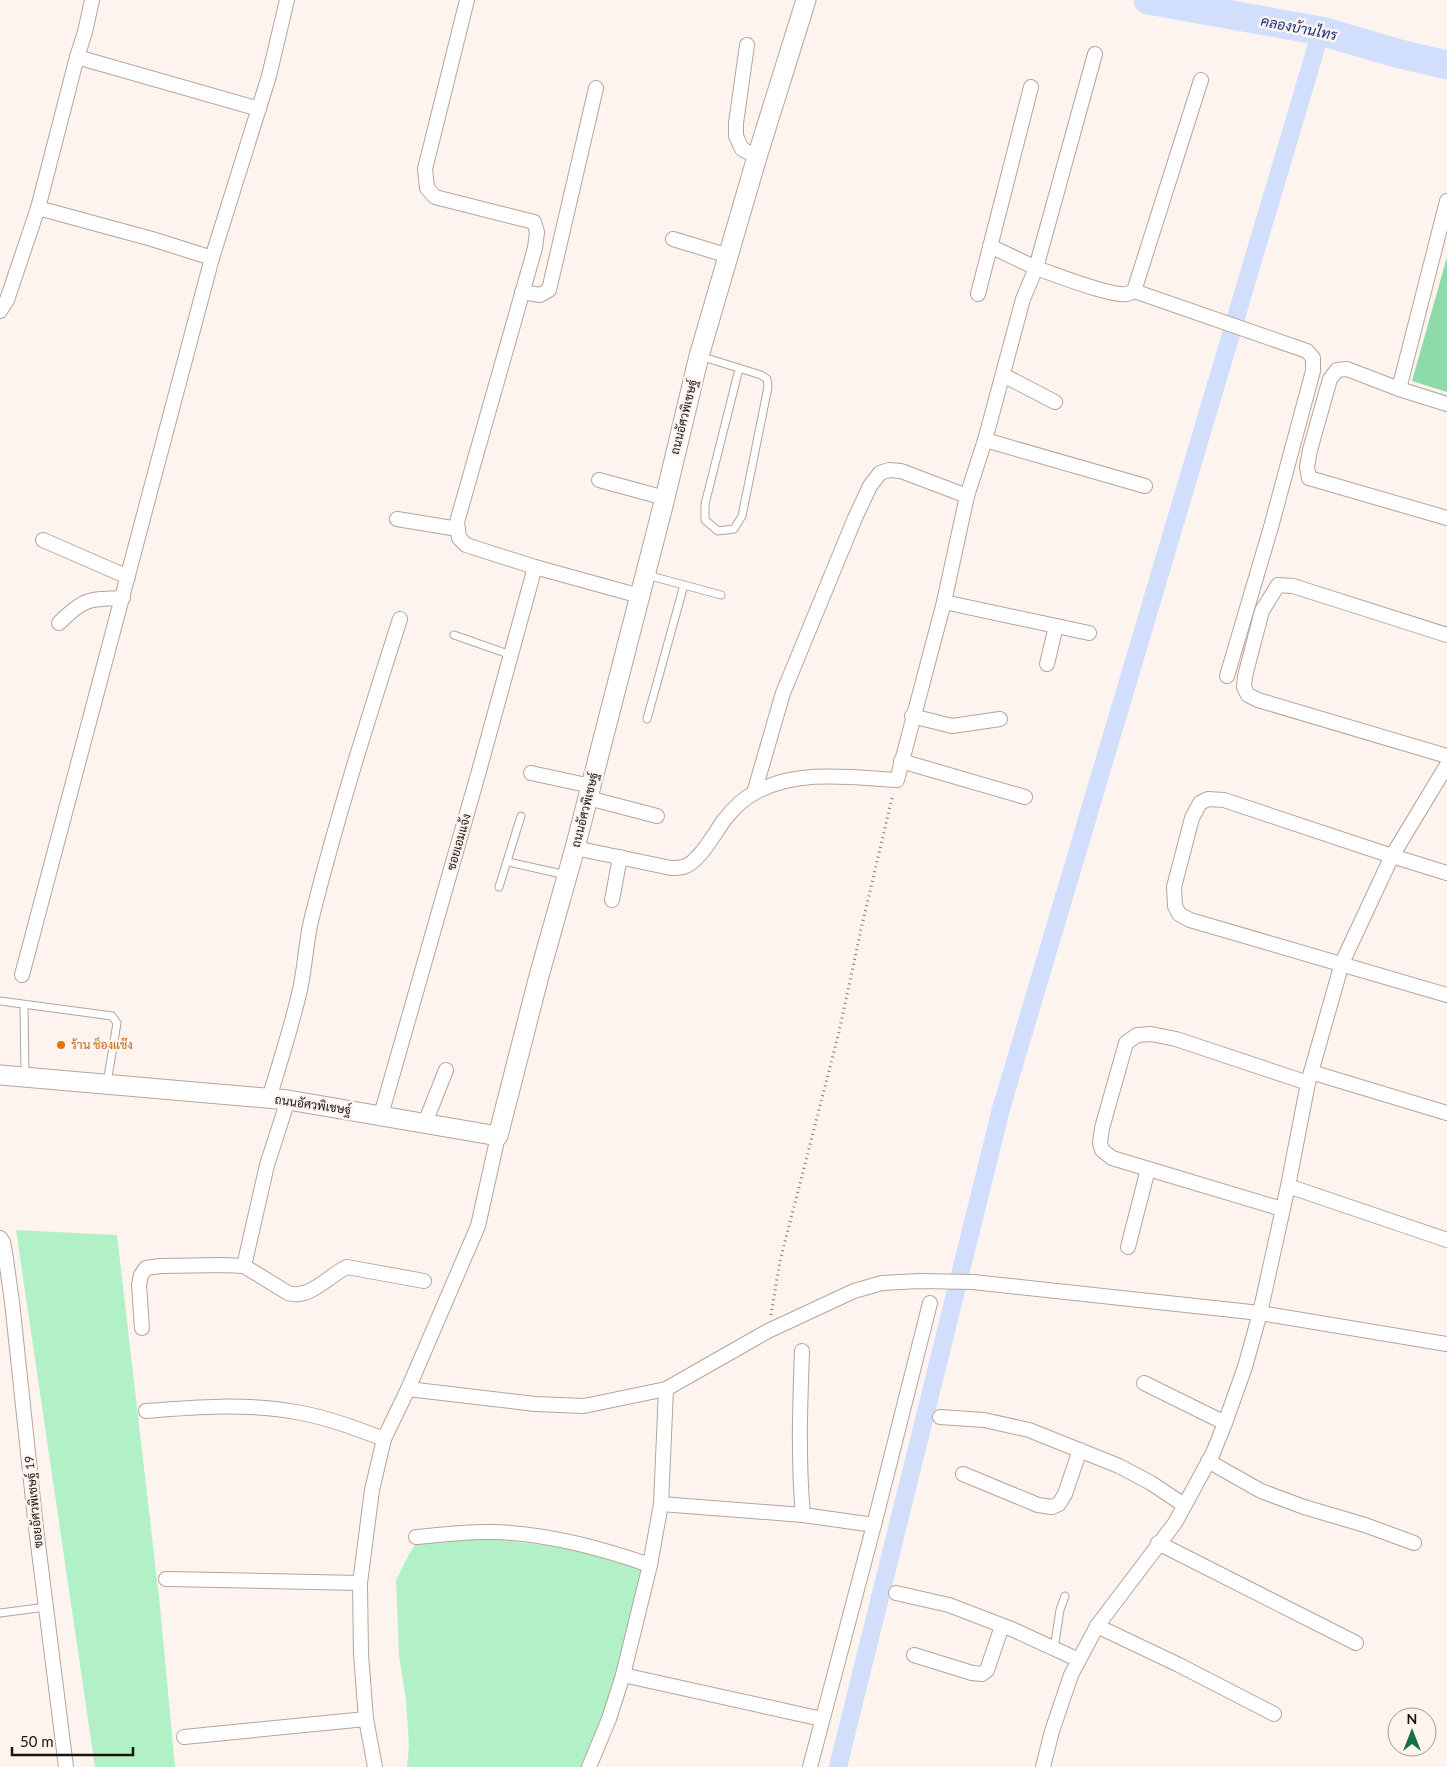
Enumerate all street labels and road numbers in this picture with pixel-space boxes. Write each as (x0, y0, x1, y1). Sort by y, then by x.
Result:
street label: ถนนอัศวพิเชษฐ์ (667, 378, 701, 456)
street label: ถนนอัศวพิเชษฐ์ (568, 771, 602, 849)
street label: ซอยเอมแจ้ง (443, 812, 474, 872)
street label: ถนนอัศวพิเชษฐ์ (274, 1092, 352, 1118)
street label: ซอยอัศวพิเชษฐ์ 19 (21, 1455, 47, 1549)

